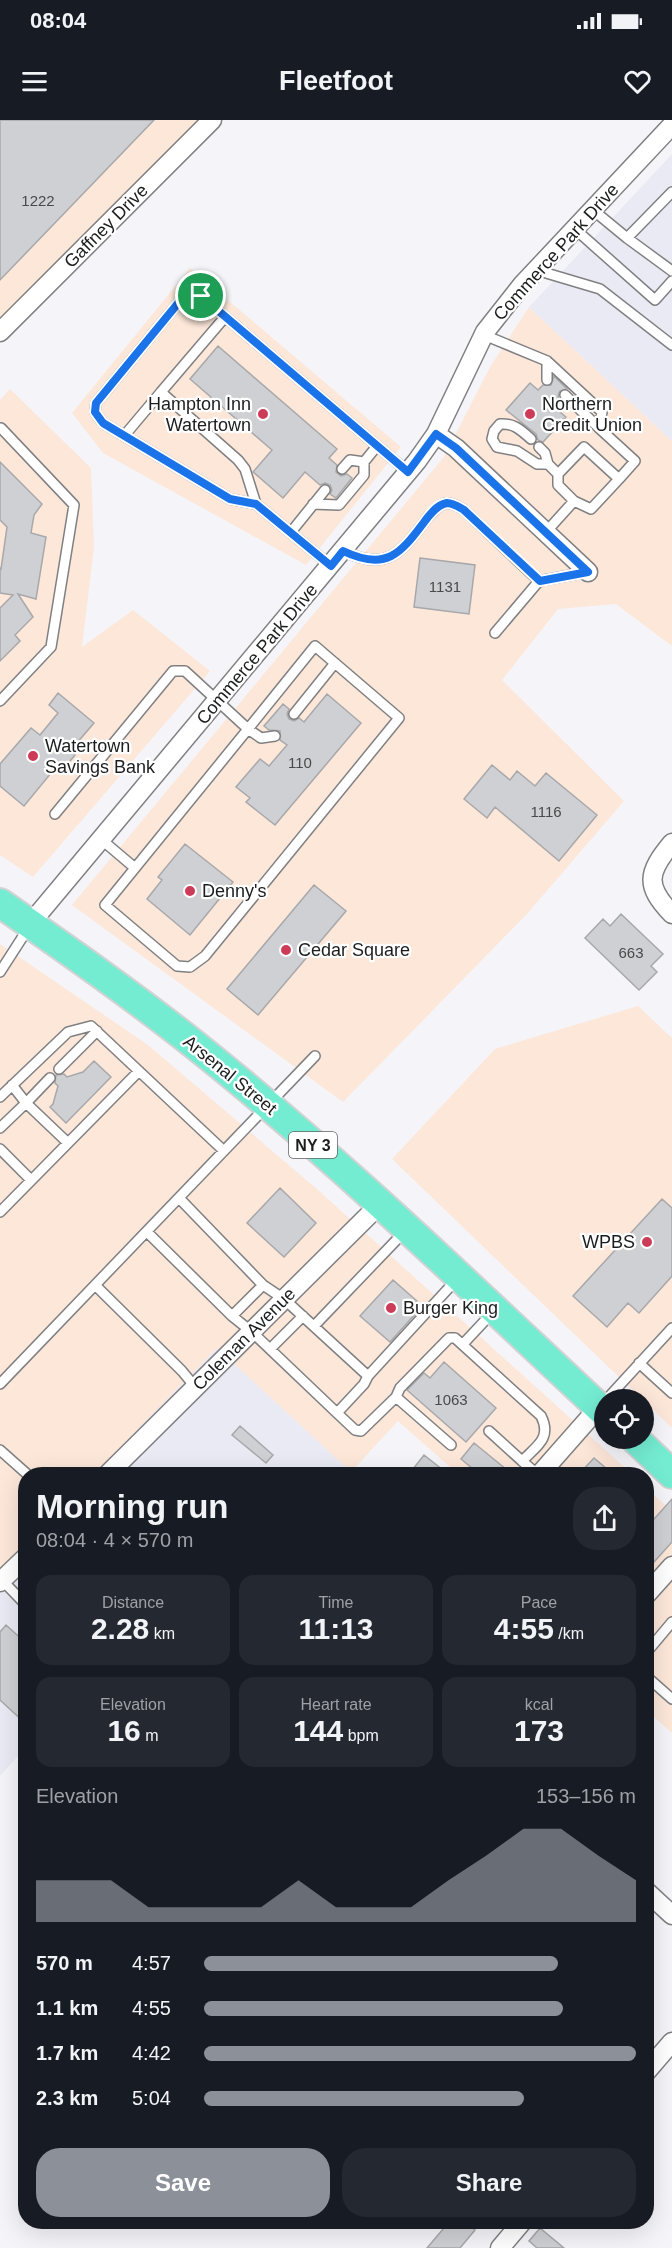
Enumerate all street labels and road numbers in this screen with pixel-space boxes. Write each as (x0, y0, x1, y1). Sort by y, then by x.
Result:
street label: Gaffney Drive (60, 180, 152, 272)
street label: Commerce Park Drive (489, 180, 623, 324)
street label: Commerce Park Drive (192, 580, 322, 728)
street label: Arsenal Street (179, 1031, 281, 1119)
road number: NY 3 (289, 1132, 337, 1158)
street label: Coleman Avenue (189, 1284, 299, 1394)

